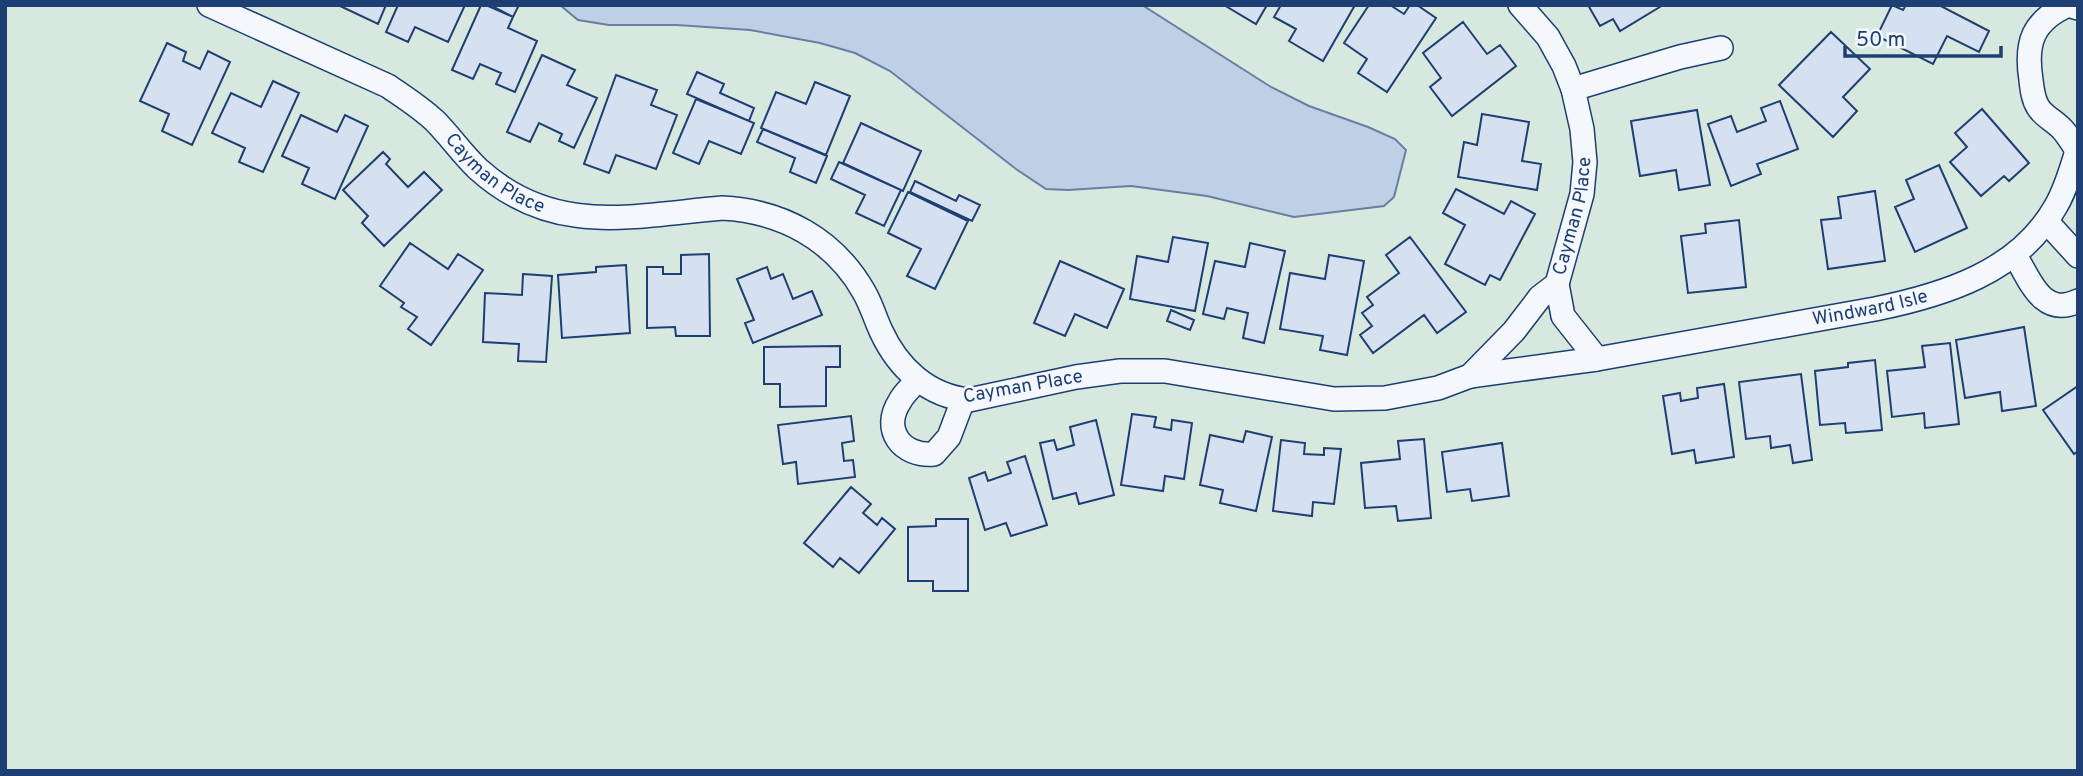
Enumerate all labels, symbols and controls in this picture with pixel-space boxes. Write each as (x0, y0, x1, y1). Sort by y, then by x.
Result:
scale bar (1845, 14, 2001, 58)
text: 50 m (1856, 27, 1905, 54)
street label: Cayman Place (439, 128, 548, 219)
street label: Cayman Place (1548, 156, 1597, 278)
street label: Windward Isle (1811, 285, 1931, 332)
street label: Cayman Place (961, 365, 1085, 409)

